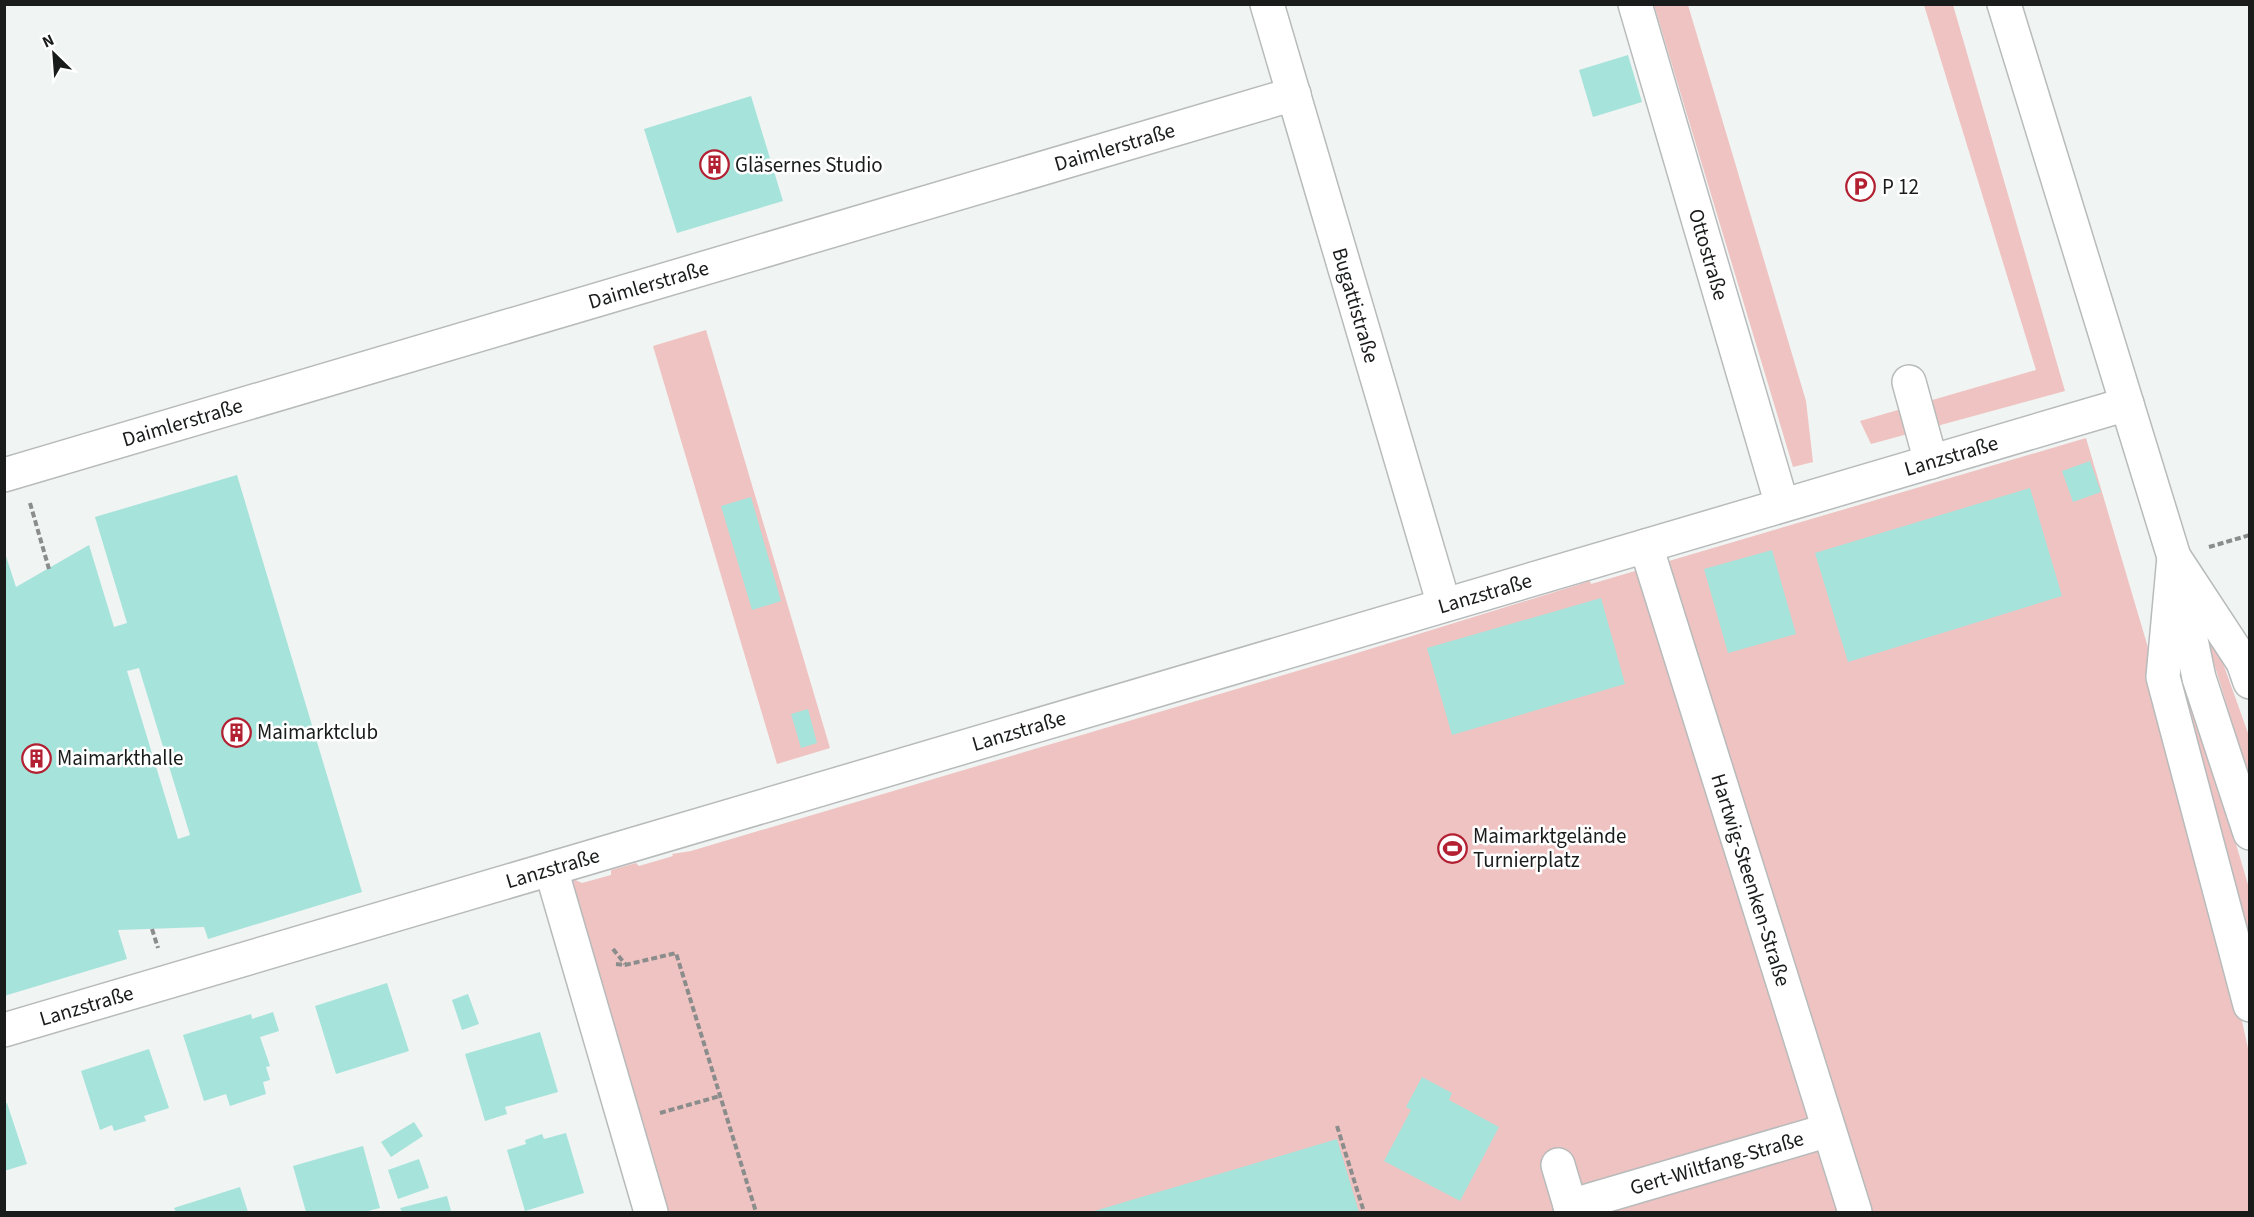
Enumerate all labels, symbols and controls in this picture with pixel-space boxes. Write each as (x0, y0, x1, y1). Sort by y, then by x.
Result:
north arrow (24, 24, 84, 84)
text: N (39, 29, 58, 54)
street label: Daimlerstraße (1051, 115, 1179, 179)
building icon: Gläsernes Studio (698, 149, 730, 181)
place label: Gläsernes Studio (735, 150, 883, 180)
parking icon: P 12 (1845, 171, 1877, 203)
place label: P 12 (1882, 172, 1919, 202)
street label: Ottostraße (1681, 205, 1736, 304)
street label: Bugattistraße (1325, 244, 1387, 366)
street label: Daimlerstraße (585, 253, 712, 317)
street label: Daimlerstraße (118, 390, 246, 454)
street label: Lanzstraße (1901, 428, 2002, 484)
street label: Lanzstraße (1434, 565, 1536, 621)
street label: Lanzstraße (968, 703, 1069, 759)
building icon: Maimarktclub (220, 716, 252, 748)
place label: Maimarktclub (257, 717, 378, 747)
building icon: Maimarkthalle (20, 742, 52, 774)
place label: Maimarkthalle (57, 743, 183, 773)
street label: Hartwig-Steenken-Straße (1703, 770, 1798, 990)
place label: Maimarktgelände Turnierplatz (1473, 821, 1626, 875)
sports icon: Maimarktgelände Turnierplatz (1436, 832, 1468, 864)
street label: Lanzstraße (502, 840, 603, 896)
street label: Lanzstraße (36, 978, 137, 1034)
street label: Gert-Wiltfang-Straße (1626, 1123, 1807, 1203)

